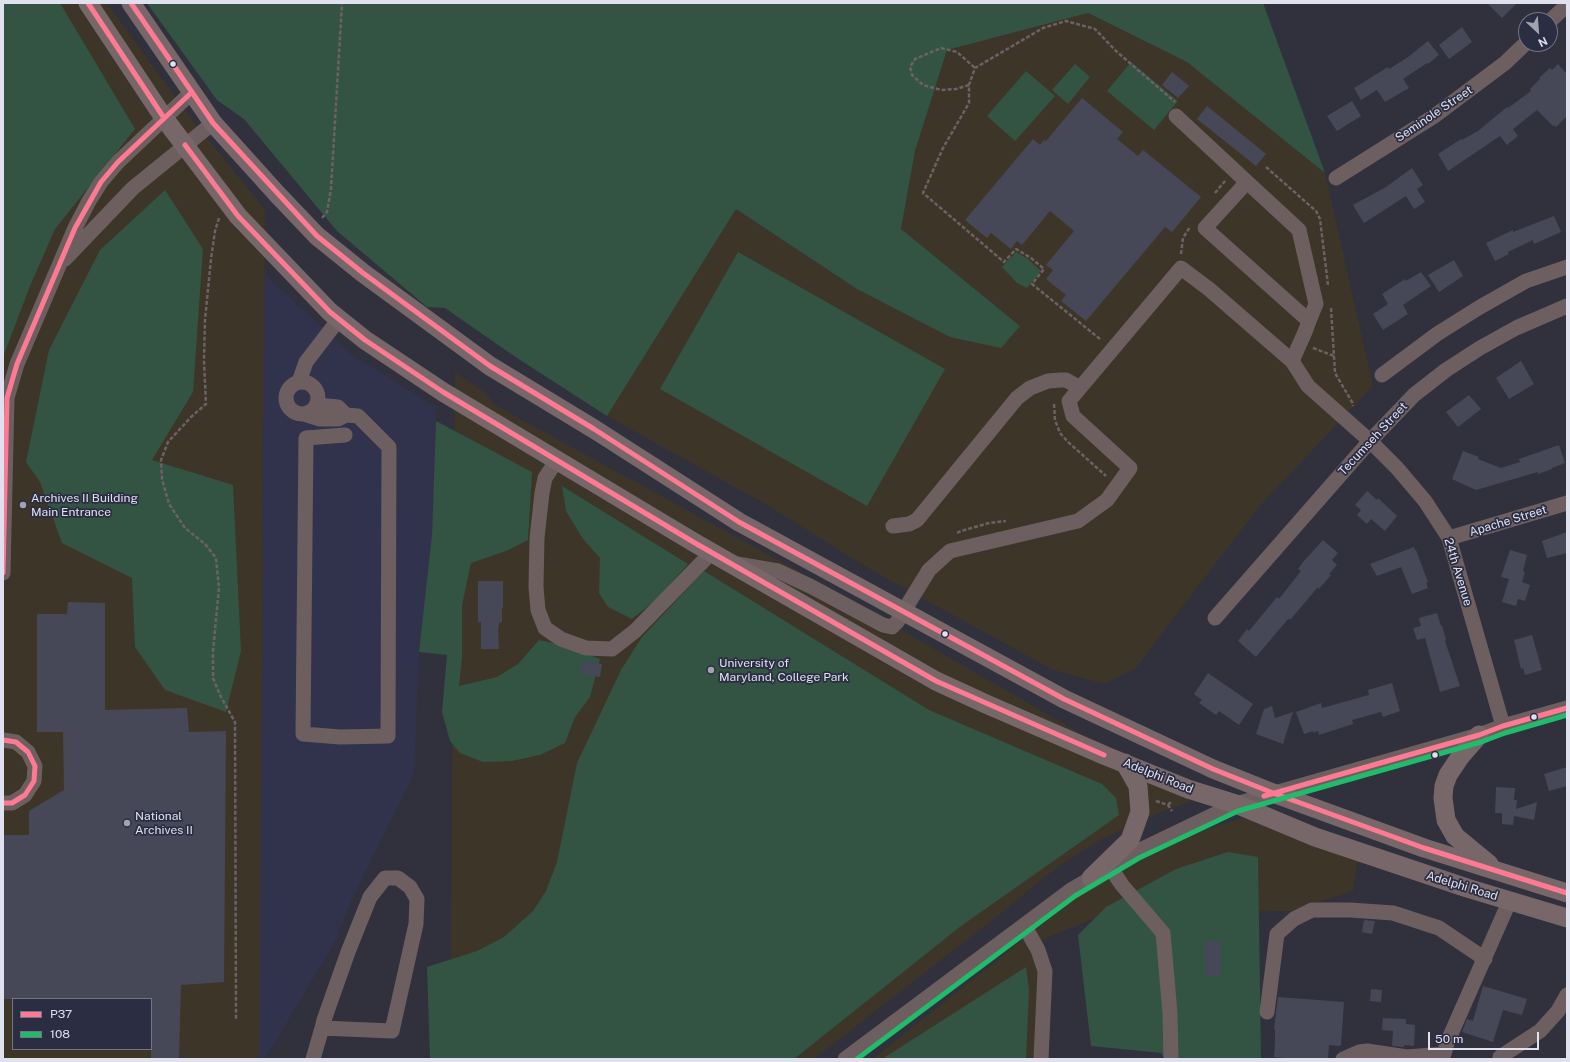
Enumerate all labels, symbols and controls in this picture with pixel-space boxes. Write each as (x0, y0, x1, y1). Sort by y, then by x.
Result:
north arrow (1518, 12, 1558, 52)
text: N (1536, 35, 1549, 49)
unlabelled marker (168, 59, 178, 69)
street label: Seminole Street (1393, 83, 1475, 145)
street label: Tecumseh Street (1335, 399, 1411, 479)
place label: Archives II Building Main Entrance (31, 491, 138, 519)
marker: Archives II Building Main Entrance (18, 500, 28, 510)
street label: Apache Street (1467, 502, 1549, 540)
street label: 24th Avenue (1441, 536, 1475, 608)
unlabelled marker (940, 629, 950, 639)
place label: University of Maryland, College Park (719, 656, 849, 684)
marker: University of Maryland, College Park (706, 665, 716, 675)
unlabelled marker (1529, 712, 1539, 722)
unlabelled marker (1430, 750, 1440, 760)
street label: Adelphi Road (1121, 755, 1195, 797)
place label: National Archives II (135, 809, 193, 837)
marker: National Archives II (122, 818, 132, 828)
street label: Adelphi Road (1424, 868, 1500, 904)
legend (12, 998, 152, 1050)
text: P37 (50, 1007, 72, 1021)
scale bar (1430, 1024, 1541, 1050)
text: 108 (50, 1027, 70, 1041)
text: 50 m (1435, 1032, 1463, 1046)

